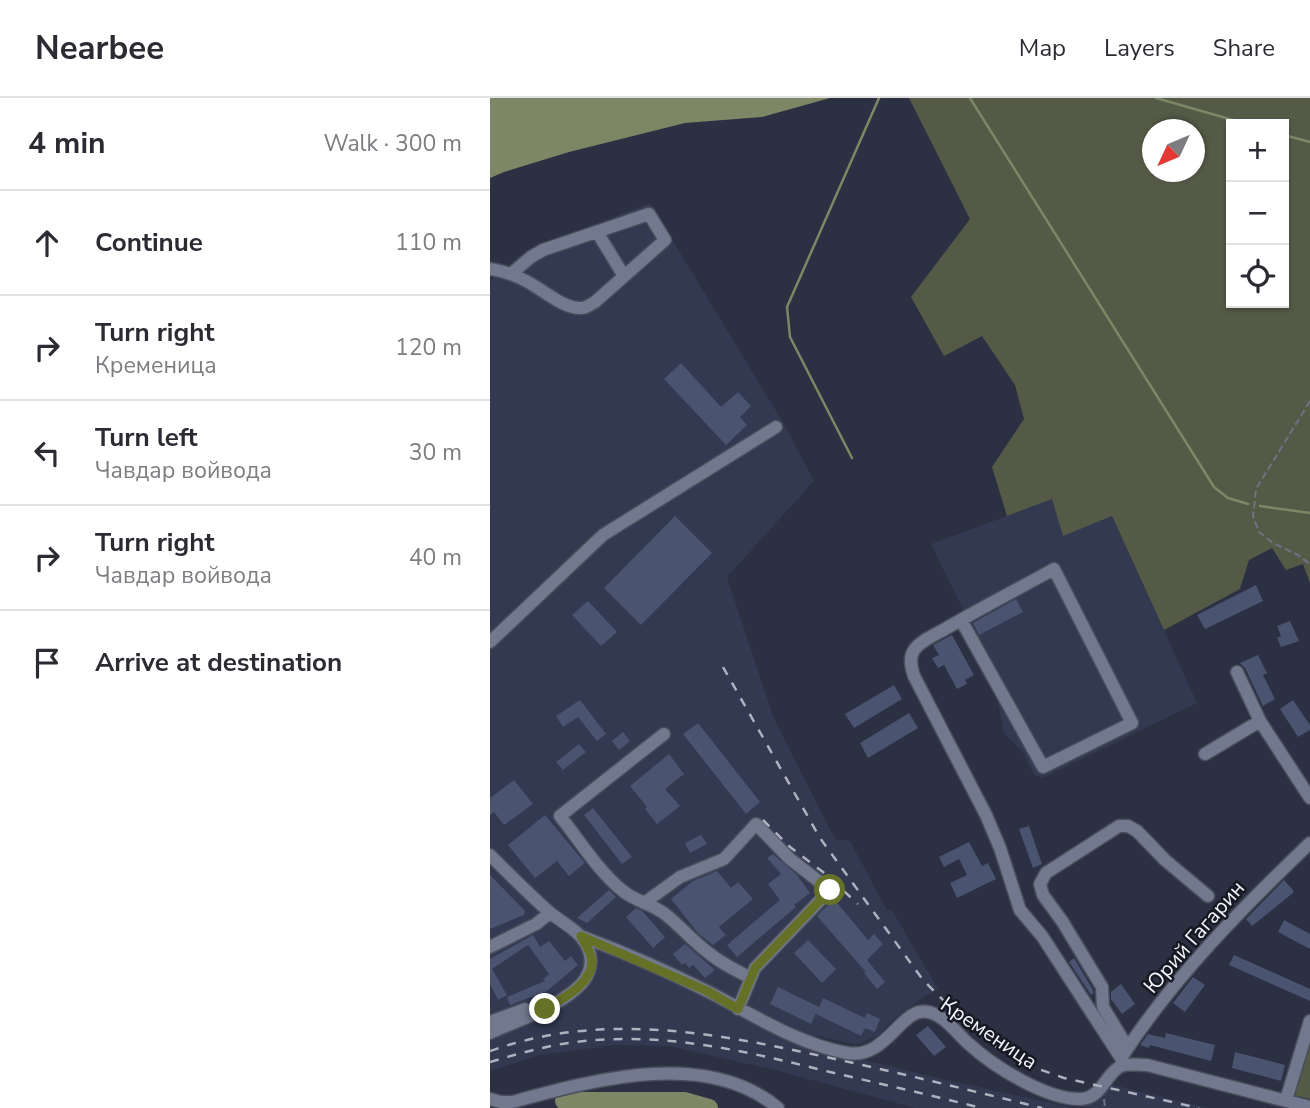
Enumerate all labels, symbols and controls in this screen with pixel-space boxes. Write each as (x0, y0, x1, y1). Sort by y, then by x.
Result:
text: Nearbee (35, 26, 164, 71)
text: Map (1019, 32, 1066, 64)
text: Layers (1104, 32, 1175, 64)
text: Share (1213, 32, 1275, 64)
north arrow (1142, 119, 1205, 182)
map controls (1226, 119, 1289, 308)
button: + (1226, 119, 1289, 182)
text: 4 min (28, 123, 106, 164)
text: Walk · 300 m (323, 128, 462, 159)
button: − (1226, 182, 1289, 245)
icon: ahead (28, 224, 66, 262)
text: Continue (95, 225, 203, 260)
text: 110 m (395, 227, 462, 258)
button: locate (1226, 245, 1289, 308)
text: Turn right (95, 315, 214, 350)
icon: right (28, 329, 66, 367)
text: 120 m (395, 332, 462, 363)
text: Кременица (95, 350, 217, 381)
text: Turn left (95, 420, 198, 455)
icon: left (28, 434, 66, 472)
text: 30 m (409, 437, 462, 468)
text: Чавдар войвода (95, 455, 272, 486)
text: Turn right (95, 525, 214, 560)
icon: right (28, 539, 66, 577)
text: 40 m (409, 542, 462, 573)
text: Чавдар войвода (95, 560, 272, 591)
icon: arrive (28, 644, 66, 682)
text: Arrive at destination (95, 645, 342, 680)
route start (814, 874, 845, 905)
street label: Юрий Гагарин (1137, 875, 1251, 999)
street label: Кременица (935, 990, 1043, 1076)
route end (529, 993, 560, 1024)

